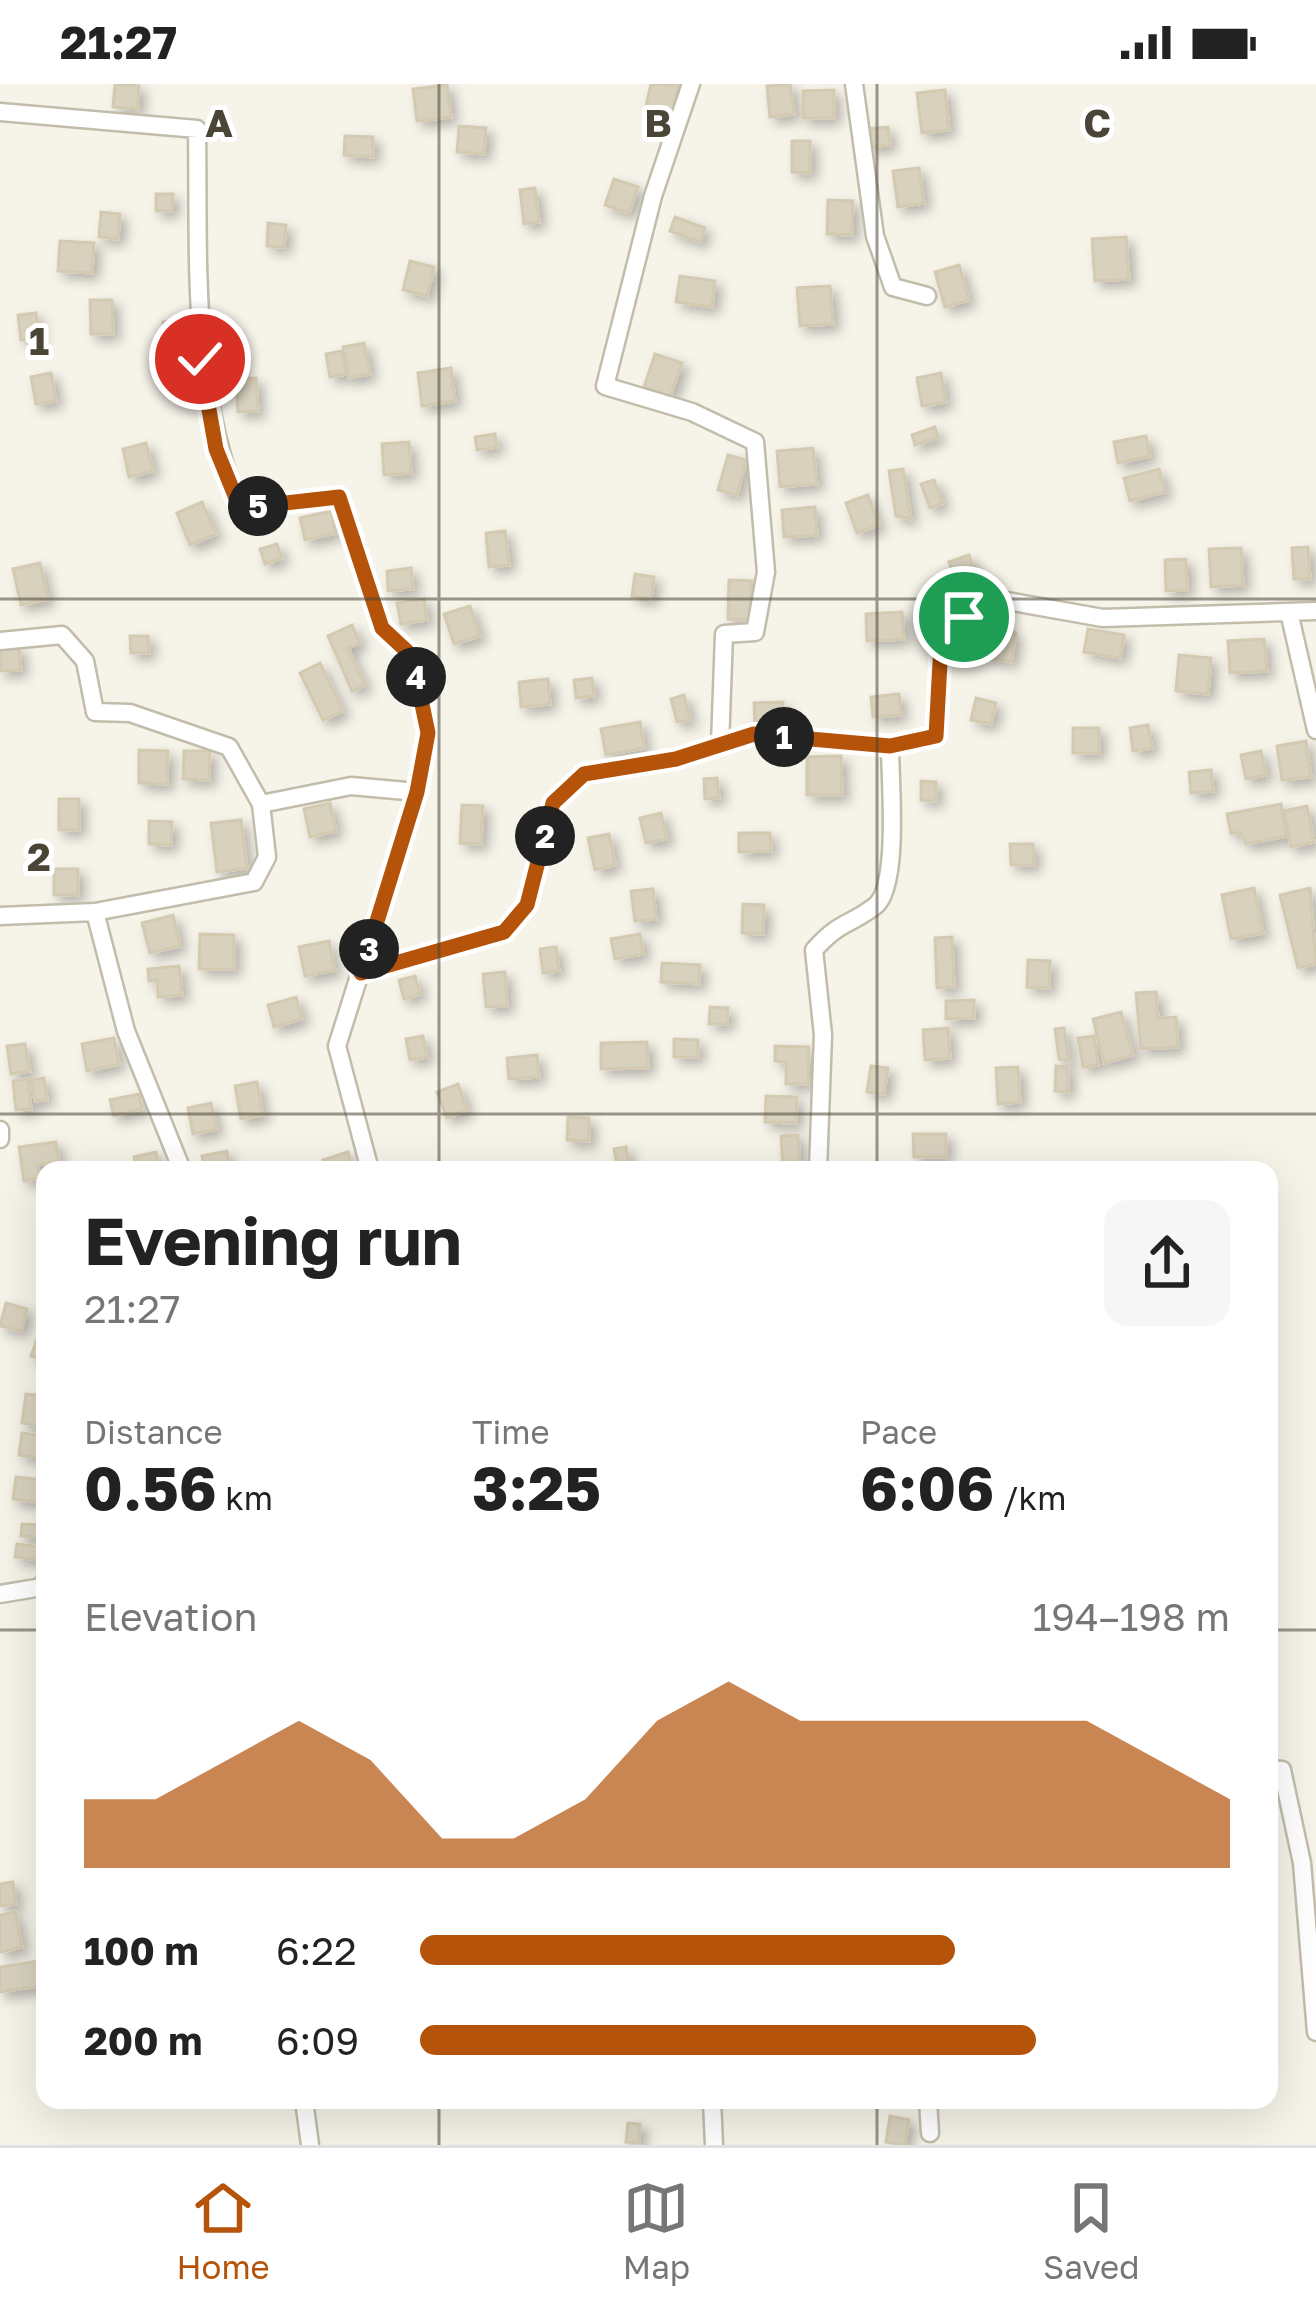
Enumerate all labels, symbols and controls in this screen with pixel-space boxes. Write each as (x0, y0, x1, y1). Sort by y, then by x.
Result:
text: 21:27 (60, 15, 177, 69)
text: A (205, 99, 233, 146)
text: B (644, 99, 672, 146)
text: C (1083, 99, 1111, 146)
pin (149, 308, 251, 410)
text: 1 (29, 317, 49, 364)
icon: check (167, 326, 233, 392)
pin: 5 (228, 476, 288, 536)
text: 5 (248, 486, 268, 525)
pin (913, 566, 1015, 668)
icon: arrive (931, 584, 997, 650)
pin: 4 (386, 647, 446, 707)
text: 4 (406, 657, 426, 696)
pin: 1 (754, 707, 814, 767)
text: 1 (776, 717, 793, 756)
pin: 2 (515, 806, 575, 866)
text: 2 (535, 816, 555, 855)
text: 2 (27, 833, 51, 880)
pin: 3 (339, 919, 399, 979)
text: 3 (359, 929, 379, 968)
text: Evening run (84, 1200, 462, 1280)
button: share (1104, 1200, 1230, 1326)
text: 21:27 (84, 1285, 181, 1332)
text: Distance (84, 1412, 223, 1451)
text: Time (472, 1412, 550, 1451)
text: Pace (860, 1412, 937, 1451)
text: 0.56 (84, 1451, 217, 1523)
text: 3:25 (472, 1451, 601, 1523)
text: 6:06 (860, 1451, 994, 1523)
text: km (217, 1478, 273, 1517)
text: /km (994, 1478, 1066, 1517)
text: Elevation (84, 1593, 257, 1640)
text: 194–198 m (1032, 1593, 1230, 1640)
text: 100 m (84, 1927, 199, 1974)
text: 6:22 (276, 1927, 357, 1974)
text: 200 m (84, 2017, 202, 2064)
text: 6:09 (276, 2017, 359, 2064)
tab: Home (177, 2175, 270, 2286)
tab: Map (623, 2175, 690, 2286)
tab: Saved (1043, 2175, 1139, 2286)

